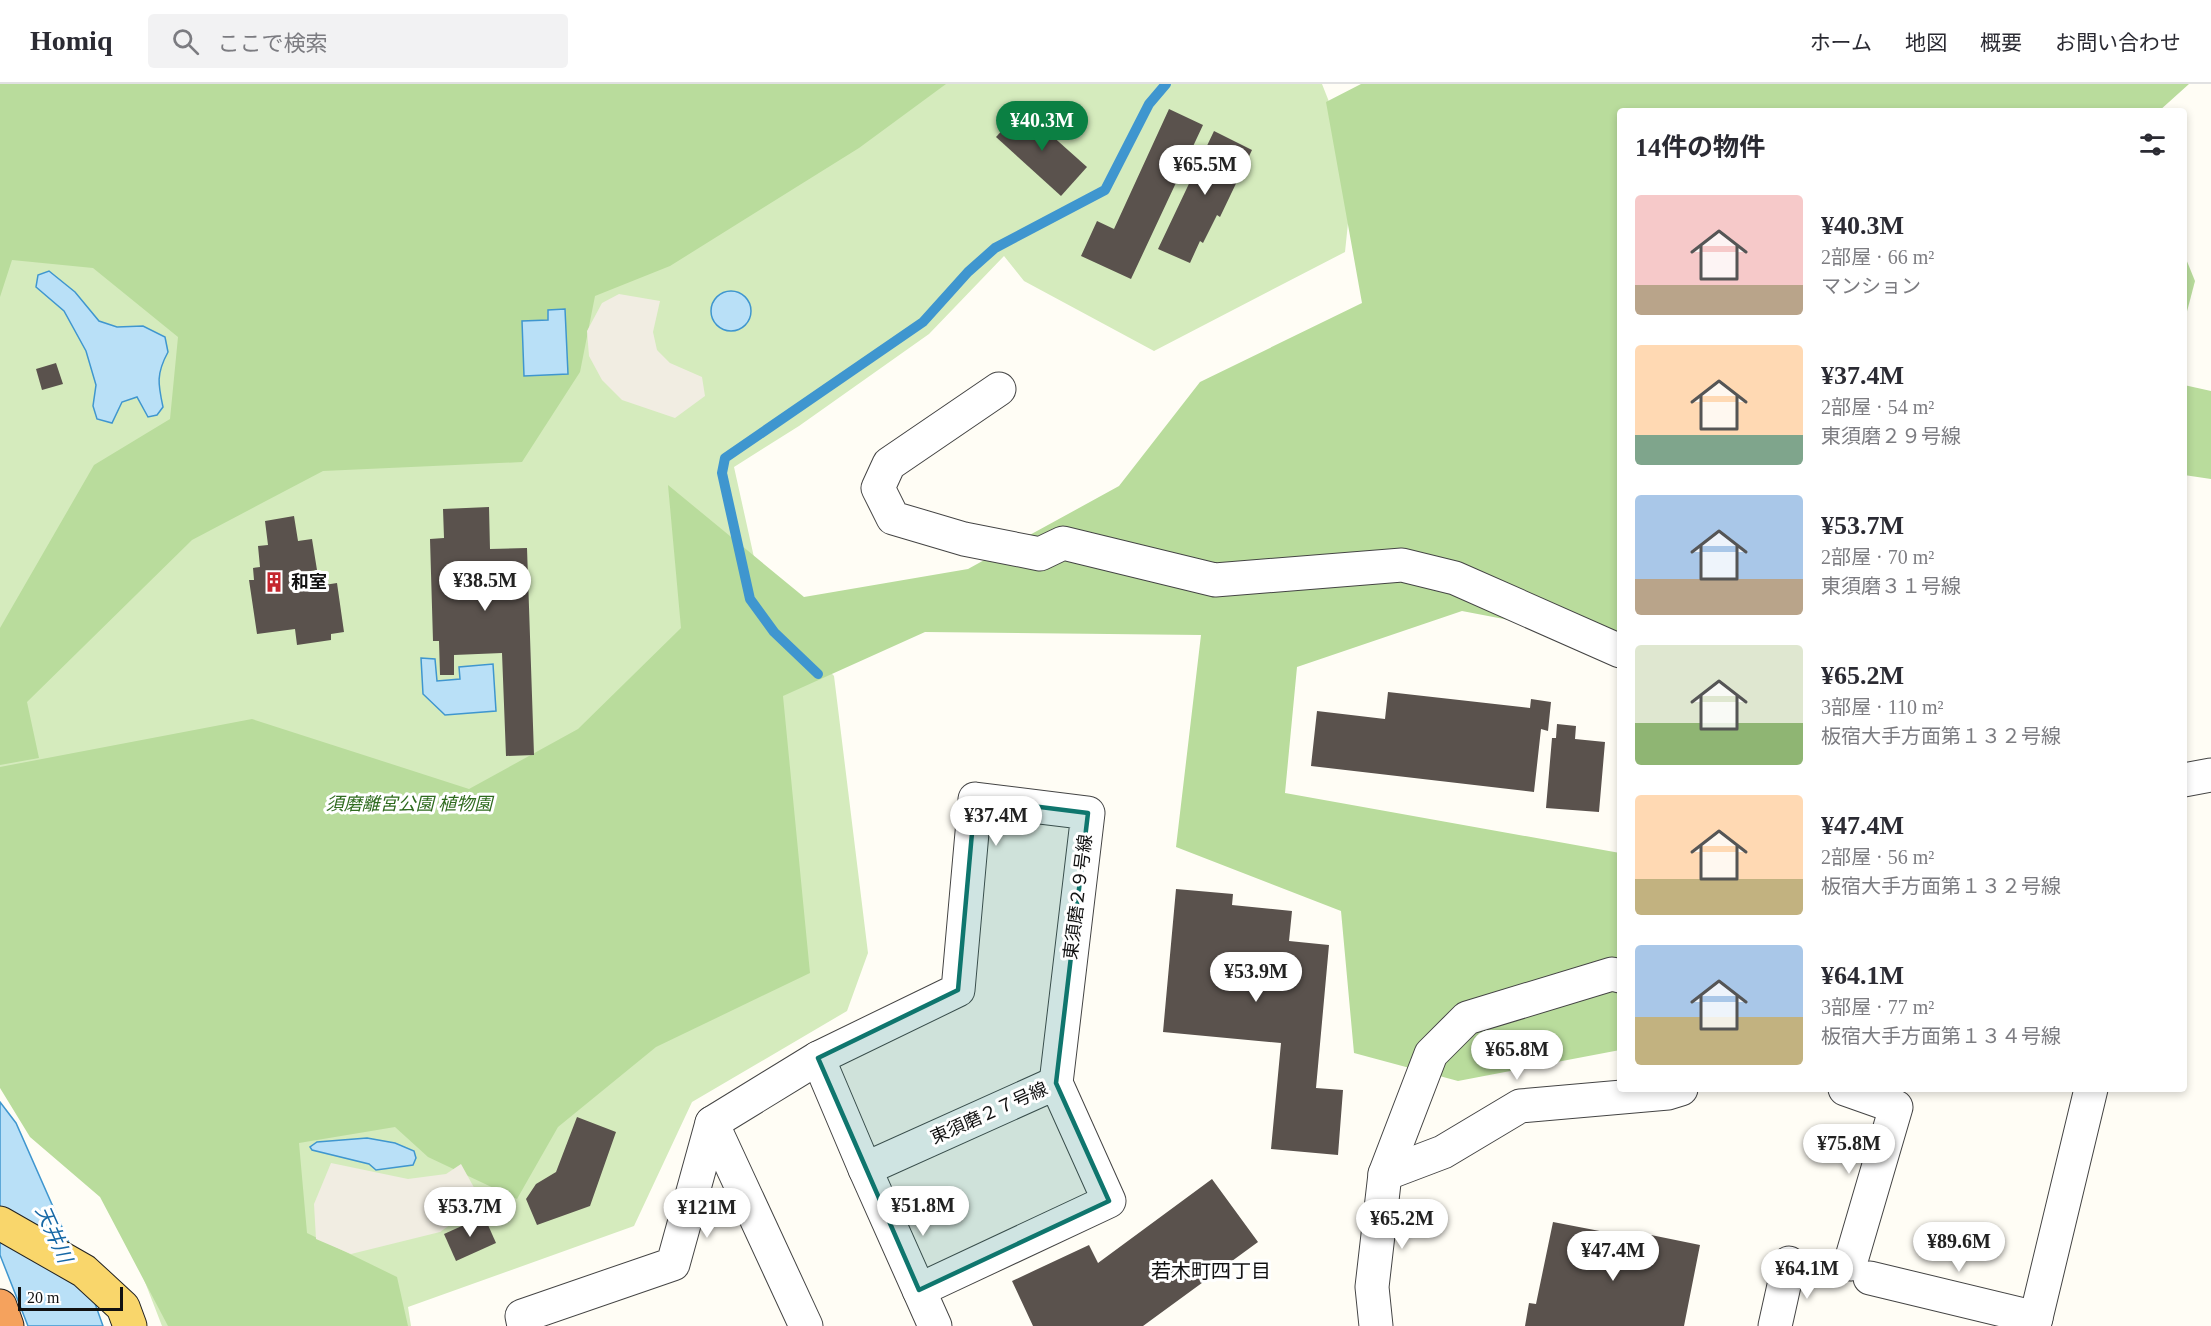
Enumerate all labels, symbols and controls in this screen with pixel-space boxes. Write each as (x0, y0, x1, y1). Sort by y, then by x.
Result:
search box (148, 14, 568, 68)
text: Homiq (30, 25, 112, 56)
icon: search (169, 25, 202, 58)
text: ここで検索 (217, 31, 327, 56)
text: ホーム (1810, 31, 1872, 55)
text: 地図 (1905, 31, 1947, 55)
text: 概要 (1980, 31, 2022, 55)
text: お問い合わせ (2055, 31, 2181, 55)
pin: ¥40.3M (993, 101, 1091, 152)
text: ¥40.3M (1010, 109, 1074, 131)
icon: filters (2136, 128, 2169, 161)
text: 14件の物件 (1635, 133, 1765, 162)
pin: ¥65.5M (1156, 145, 1254, 196)
text: ¥65.5M (1173, 153, 1237, 175)
text: ¥40.3M (1821, 211, 1904, 240)
icon: home (1683, 219, 1755, 291)
text: 2部屋 · 66 m² (1821, 246, 1934, 268)
text: マンション (1821, 275, 1921, 297)
text: ¥37.4M (1821, 361, 1904, 390)
icon: home (1683, 369, 1755, 441)
text: 2部屋 · 54 m² (1821, 396, 1934, 418)
text: 東須磨２９号線 (1821, 425, 1961, 447)
text: ¥53.7M (1821, 511, 1904, 540)
icon: home (1683, 519, 1755, 591)
text: 2部屋 · 70 m² (1821, 546, 1934, 568)
pin: ¥38.5M (436, 561, 534, 612)
text: ¥38.5M (453, 569, 517, 591)
building icon: 和室 (262, 570, 286, 594)
place label: 和室 (291, 572, 327, 592)
text: 東須磨３１号線 (1821, 575, 1961, 597)
text: ¥65.2M (1821, 661, 1904, 690)
icon: home (1683, 669, 1755, 741)
text: 3部屋 · 110 m² (1821, 696, 1943, 718)
text: 板宿大手方面第１３２号線 (1821, 725, 2061, 747)
park label: 須磨離宮公園 植物園 (326, 794, 495, 814)
pin: ¥37.4M (947, 796, 1045, 847)
text: ¥37.4M (964, 804, 1028, 826)
text: ¥47.4M (1821, 811, 1904, 840)
icon: home (1683, 819, 1755, 891)
street label: 東須磨２９号線 (1060, 833, 1096, 961)
text: 2部屋 · 56 m² (1821, 846, 1934, 868)
text: 板宿大手方面第１３２号線 (1821, 875, 2061, 897)
pin: ¥53.9M (1207, 952, 1305, 1003)
text: ¥53.9M (1224, 960, 1288, 982)
text: ¥64.1M (1821, 961, 1904, 990)
icon: home (1683, 969, 1755, 1041)
text: 3部屋 · 77 m² (1821, 996, 1934, 1018)
text: 板宿大手方面第１３４号線 (1821, 1025, 2061, 1047)
pin: ¥65.8M (1468, 1030, 1566, 1081)
text: ¥65.8M (1485, 1038, 1549, 1060)
street label: 東須磨２７号線 (927, 1078, 1051, 1148)
pin: ¥75.8M (1800, 1124, 1898, 1175)
text: ¥75.8M (1817, 1132, 1881, 1154)
pin: ¥51.8M (874, 1186, 972, 1237)
pin: ¥53.7M (421, 1187, 519, 1238)
pin: ¥121M (665, 1188, 749, 1239)
text: ¥51.8M (891, 1194, 955, 1216)
text: ¥53.7M (438, 1195, 502, 1217)
text: ¥121M (678, 1196, 736, 1218)
pin: ¥65.2M (1353, 1199, 1451, 1250)
water label: 天井川 (32, 1202, 77, 1268)
text: ¥65.2M (1370, 1207, 1434, 1229)
pin: ¥89.6M (1910, 1222, 2008, 1273)
text: ¥89.6M (1927, 1230, 1991, 1252)
pin: ¥47.4M (1564, 1231, 1662, 1282)
text: ¥47.4M (1581, 1239, 1645, 1261)
pin: ¥64.1M (1758, 1249, 1856, 1300)
text: ¥64.1M (1775, 1257, 1839, 1279)
district label: 若木町四丁目 (1151, 1260, 1271, 1282)
scale bar (18, 1284, 123, 1312)
text: 20 m (27, 1289, 59, 1306)

